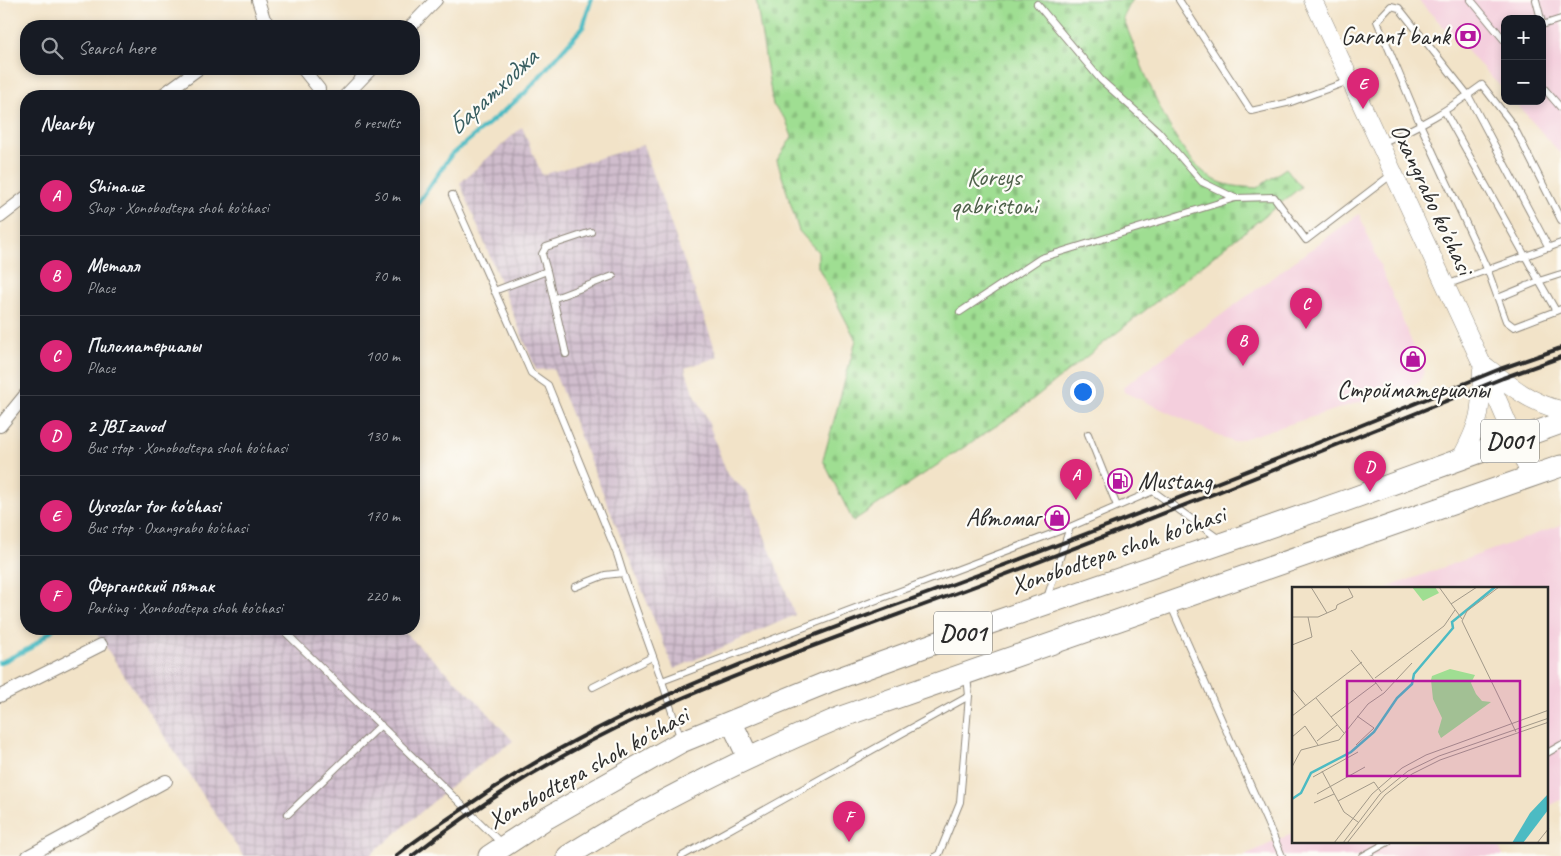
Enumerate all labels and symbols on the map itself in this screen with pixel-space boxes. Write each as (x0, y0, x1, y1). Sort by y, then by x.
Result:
place label: Garant bank (1341, 20, 1452, 52)
bank icon: Garant bank (1455, 23, 1481, 49)
water label: Баратходжа (440, 40, 546, 142)
pin: E (1347, 68, 1379, 109)
street label: Oxangrabo ko'chasi (1383, 118, 1482, 283)
park label: Koreys qabristoni (951, 161, 1041, 222)
pin: C (1290, 288, 1322, 329)
pin: B (1227, 325, 1259, 366)
shop icon: Стройматериалы (1400, 346, 1426, 372)
place label: Стройматериалы (1337, 374, 1491, 406)
your location (1070, 379, 1096, 405)
road number: D001 (1481, 420, 1539, 462)
pin: D (1354, 451, 1386, 492)
pin: A (1060, 459, 1092, 500)
place label: Mustang (1138, 465, 1213, 497)
fuel station icon: Mustang (1107, 468, 1133, 494)
street label: Xonobodtepa shoh ko'chasi (1007, 497, 1233, 602)
place label: Автомаг (966, 502, 1043, 534)
shop icon: Автомаг (1044, 505, 1070, 531)
inset map (1292, 587, 1548, 844)
road number: D001 (934, 612, 992, 654)
street label: Xonobodtepa shoh ko'chasi (482, 698, 697, 836)
pin: F (833, 801, 865, 842)

